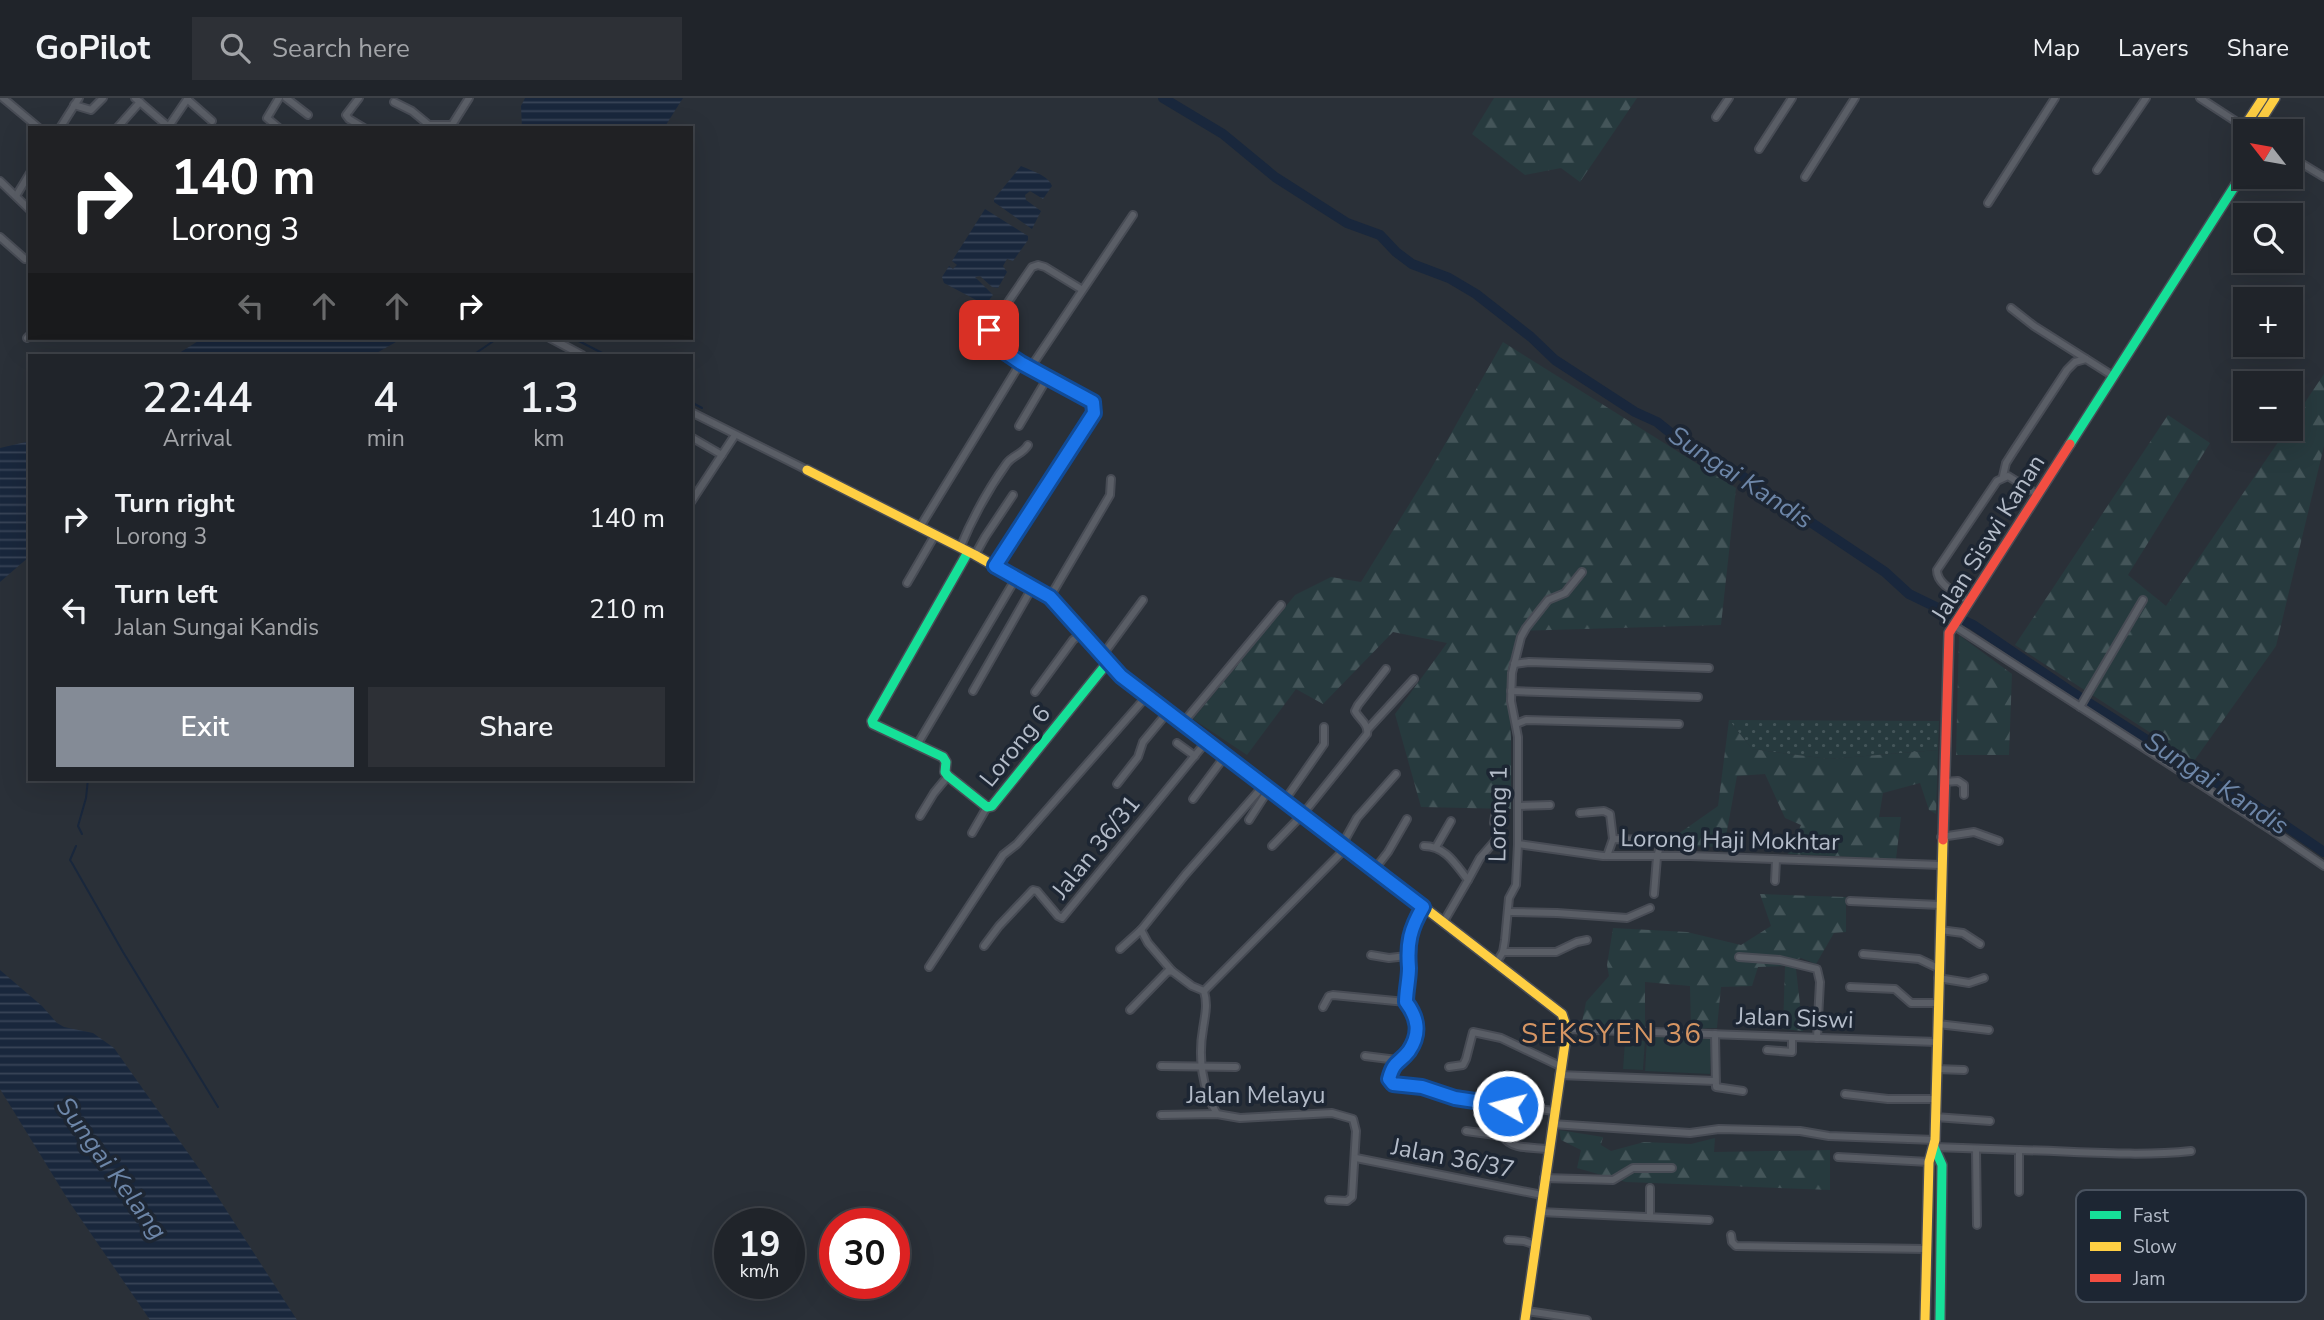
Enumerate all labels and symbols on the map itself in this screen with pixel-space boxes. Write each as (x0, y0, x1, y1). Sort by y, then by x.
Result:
north arrow (2233, 119, 2303, 189)
pin (959, 300, 1019, 360)
water label: Sungai Kandis (1662, 418, 1820, 537)
street label: Jalan Siswi Kanan (1923, 448, 2052, 628)
street label: Lorong 6 (972, 699, 1058, 793)
water label: Sungai Kandis (2138, 724, 2296, 843)
street label: Lorong 1 (1481, 766, 1515, 862)
street label: Jalan 36/31 (1044, 789, 1148, 906)
street label: Lorong Haji Mokhtar (1620, 822, 1840, 858)
street label: Jalan Siswi (1735, 1000, 1854, 1036)
district label: SEKSYEN 36 (1521, 1015, 1703, 1053)
position arrow (1471, 1069, 1545, 1143)
street label: Jalan Melayu (1186, 1079, 1325, 1111)
water label: Sungai Kelang (48, 1090, 175, 1247)
street label: Jalan 36/37 (1388, 1130, 1517, 1186)
legend (2076, 1190, 2306, 1302)
text: Fast (2133, 1203, 2169, 1229)
speed limit sign: 30 (819, 1208, 910, 1299)
text: Slow (2133, 1234, 2177, 1260)
text: Jam (2132, 1266, 2166, 1292)

